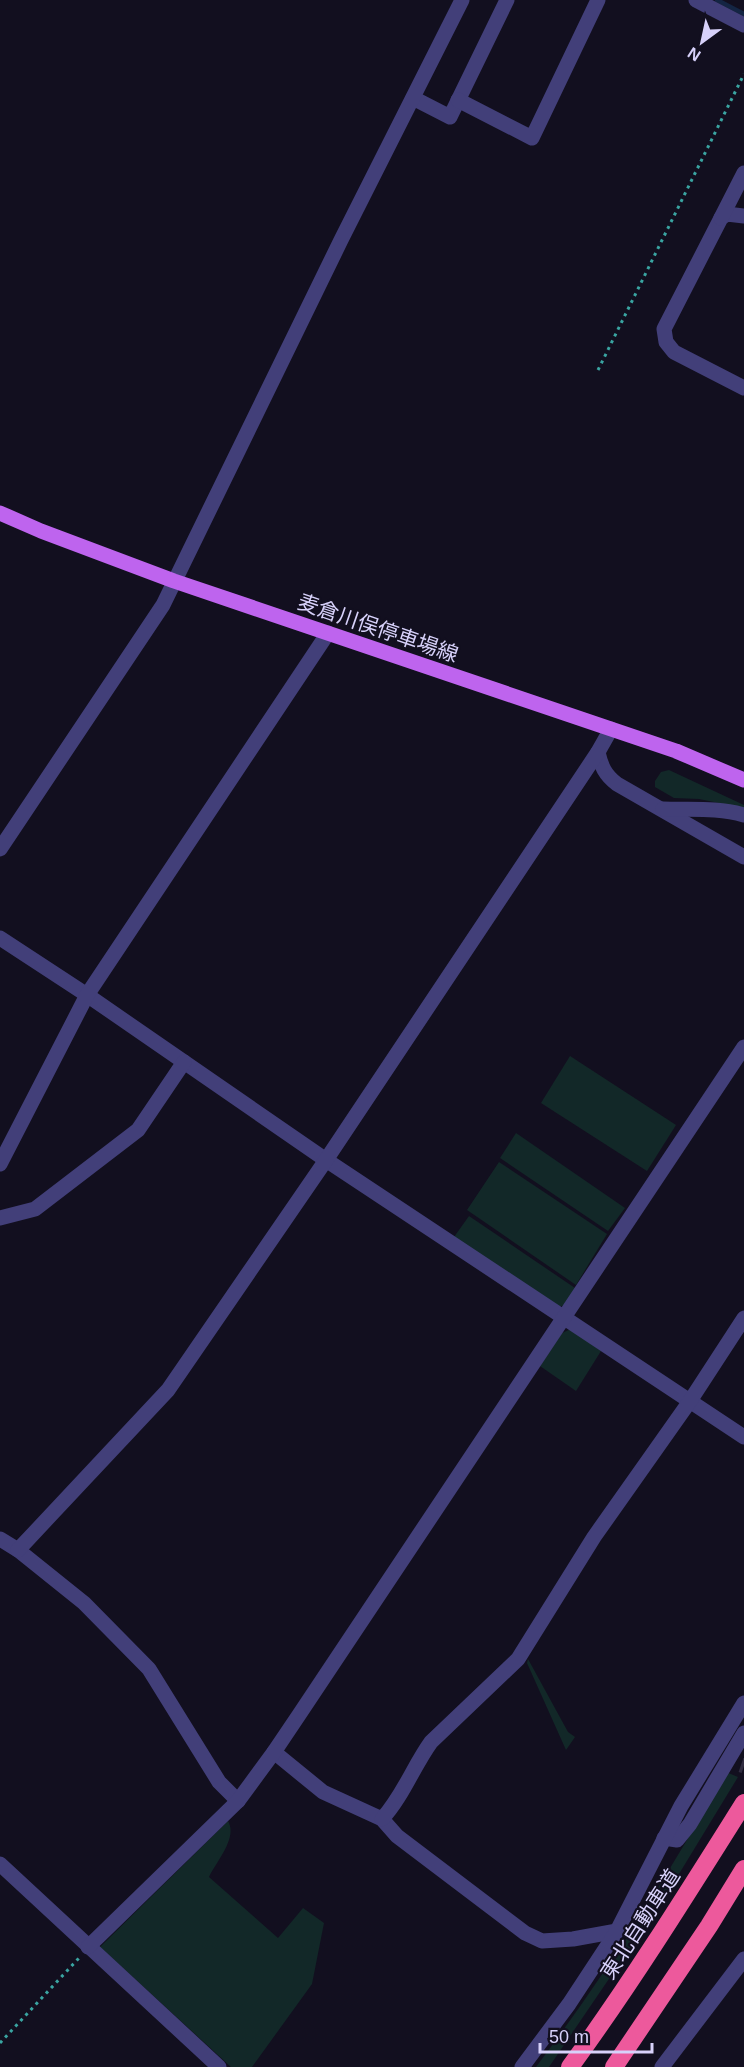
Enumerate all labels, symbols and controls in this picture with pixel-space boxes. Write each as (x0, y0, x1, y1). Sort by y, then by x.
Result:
north arrow (672, 12, 732, 72)
text: N (685, 44, 704, 64)
street label: 麦倉川俣停車場線 (295, 590, 461, 666)
street label: 東北自動車道 (596, 1865, 684, 1983)
scale bar (540, 2016, 652, 2054)
text: 50 m (549, 2027, 589, 2047)

